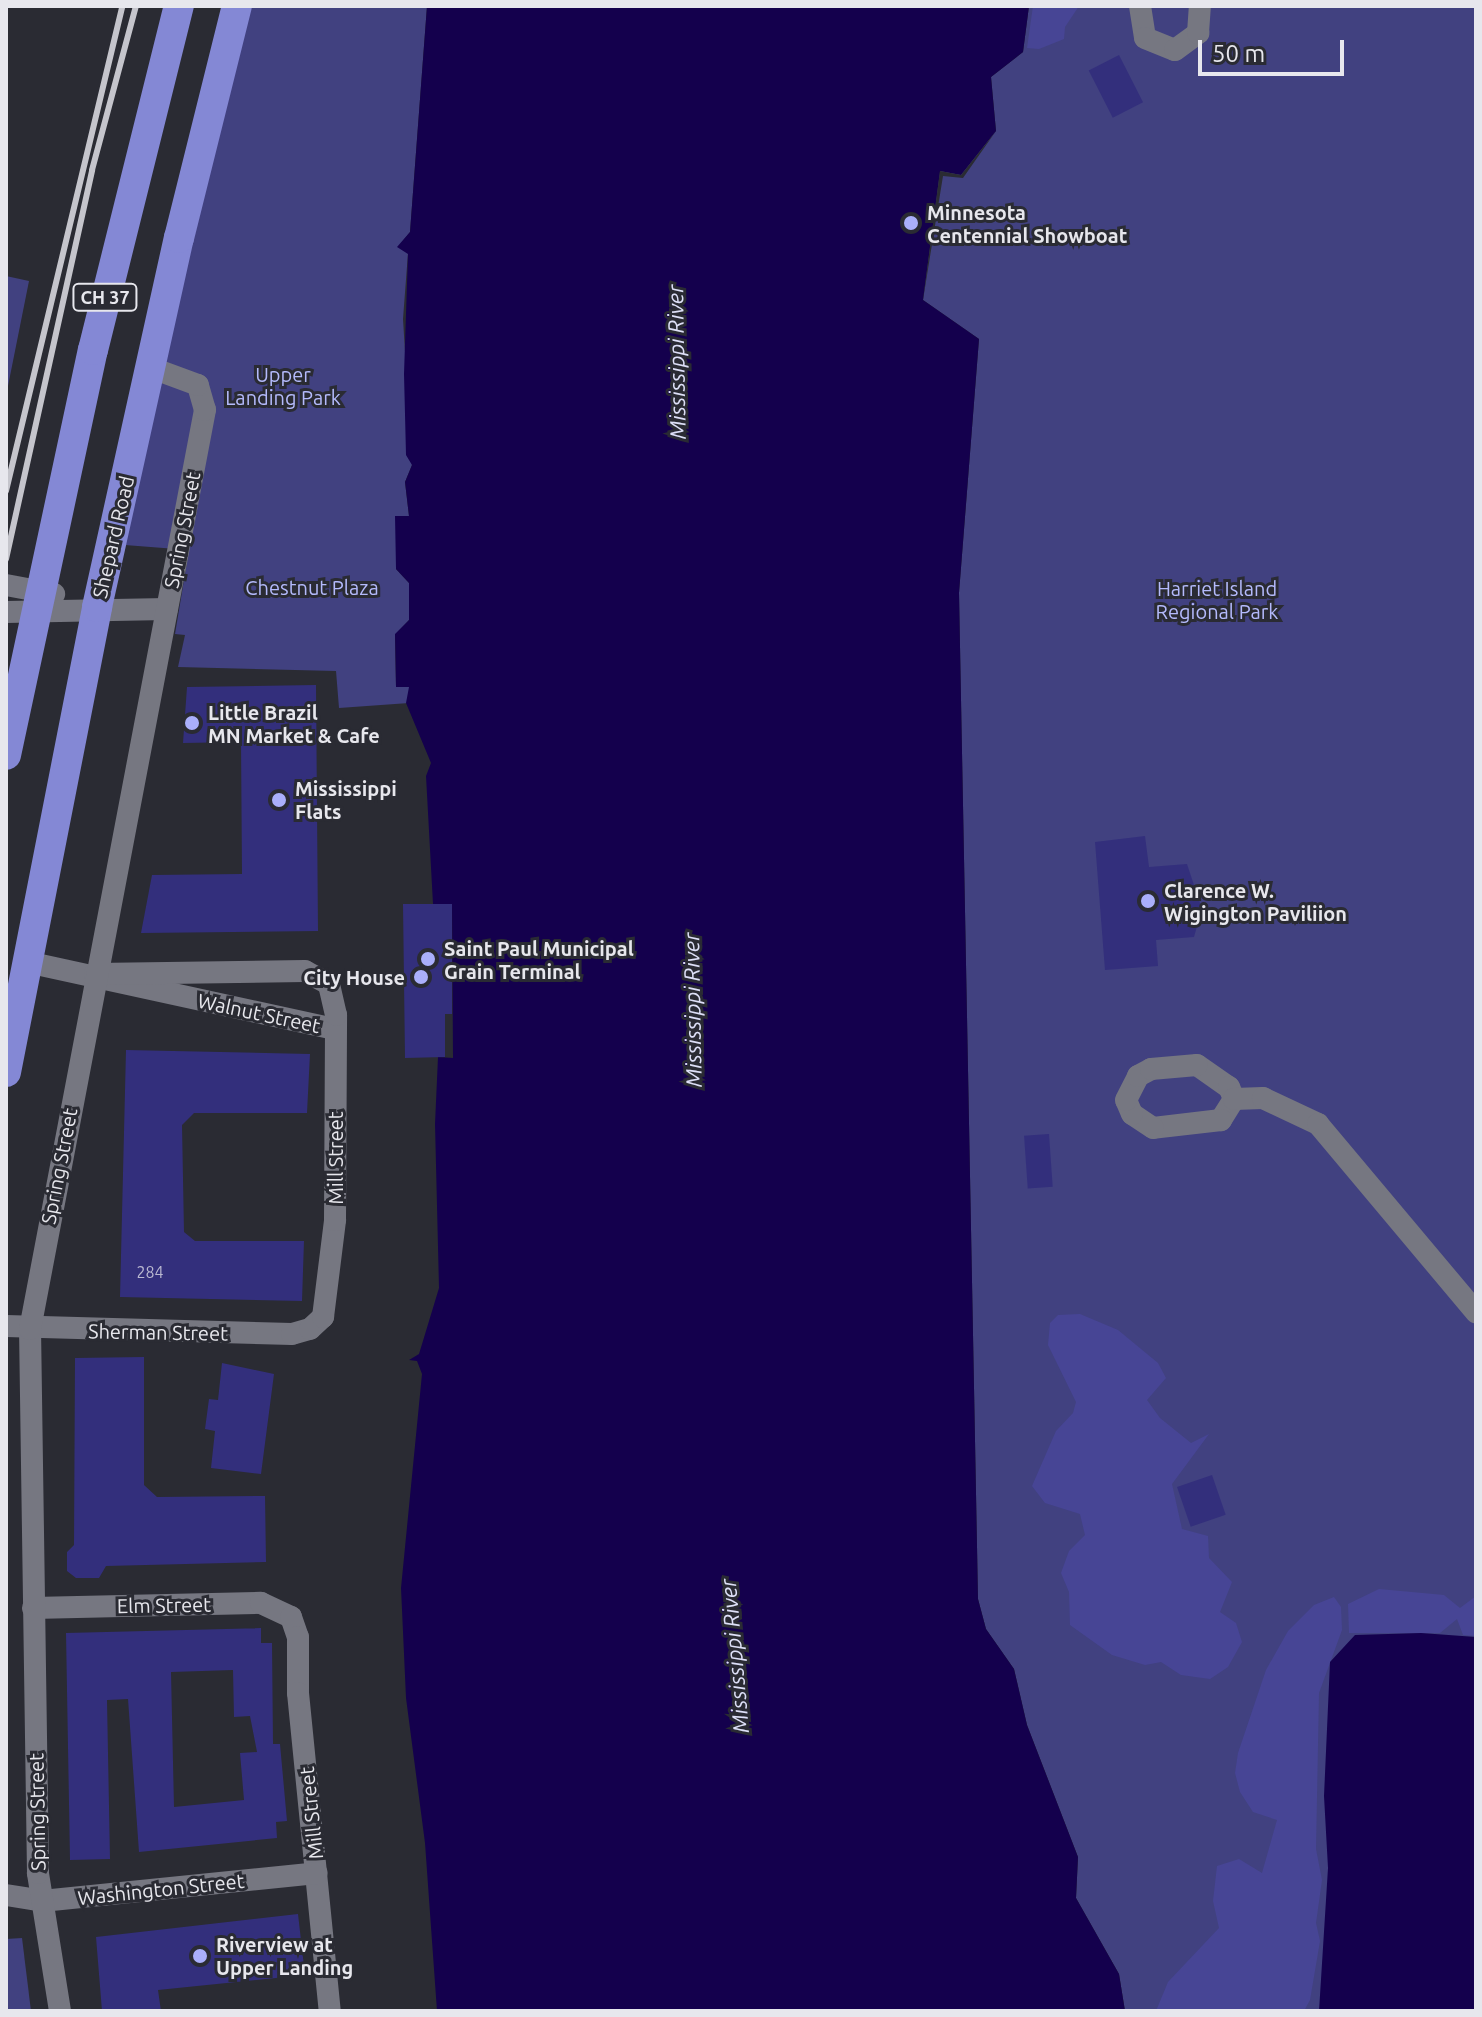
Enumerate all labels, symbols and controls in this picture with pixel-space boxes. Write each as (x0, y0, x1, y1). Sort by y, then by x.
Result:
scale bar (1202, 24, 1348, 74)
text: 50 m (1212, 40, 1265, 67)
place label: Minnesota Centennial Showboat (927, 200, 1127, 247)
marker: Minnesota Centennial Showboat (902, 214, 920, 232)
road number: CH 37 (71, 283, 139, 311)
water label: Mississippi River (661, 284, 691, 440)
park label: Upper Landing Park (225, 362, 341, 409)
street label: Spring Street (159, 470, 205, 590)
street label: Shepard Road (87, 473, 139, 601)
park label: Chestnut Plaza (245, 575, 379, 599)
park label: Harriet Island Regional Park (1156, 576, 1278, 623)
place label: Little Brazil MN Market & Cafe (208, 700, 380, 747)
marker: Little Brazil MN Market & Cafe (183, 714, 201, 732)
place label: Mississippi Flats (295, 776, 397, 823)
marker: Mississippi Flats (270, 791, 288, 809)
place label: Clarence W. Wigington Paviliion (1164, 878, 1347, 925)
marker: Clarence W. Wigington Paviliion (1139, 892, 1157, 910)
water label: Mississippi River (677, 932, 707, 1088)
place label: Saint Paul Municipal Grain Terminal (444, 936, 634, 983)
marker: Saint Paul Municipal Grain Terminal (419, 950, 437, 968)
place label: City House (303, 965, 405, 989)
marker: City House (412, 968, 430, 986)
street label: Walnut Street (195, 988, 323, 1038)
street label: Spring Street (36, 1106, 82, 1226)
street label: Mill Street (323, 1111, 347, 1205)
house number: 284 (136, 1262, 164, 1282)
street label: Sherman Street (88, 1319, 228, 1345)
water label: Mississippi River (714, 1578, 754, 1734)
street label: Elm Street (117, 1592, 211, 1618)
street label: Spring Street (24, 1753, 50, 1871)
street label: Mill Street (294, 1765, 328, 1861)
street label: Washington Street (76, 1868, 246, 1910)
place label: Riverview at Upper Landing (216, 1932, 353, 1979)
marker: Riverview at Upper Landing (191, 1947, 209, 1965)

